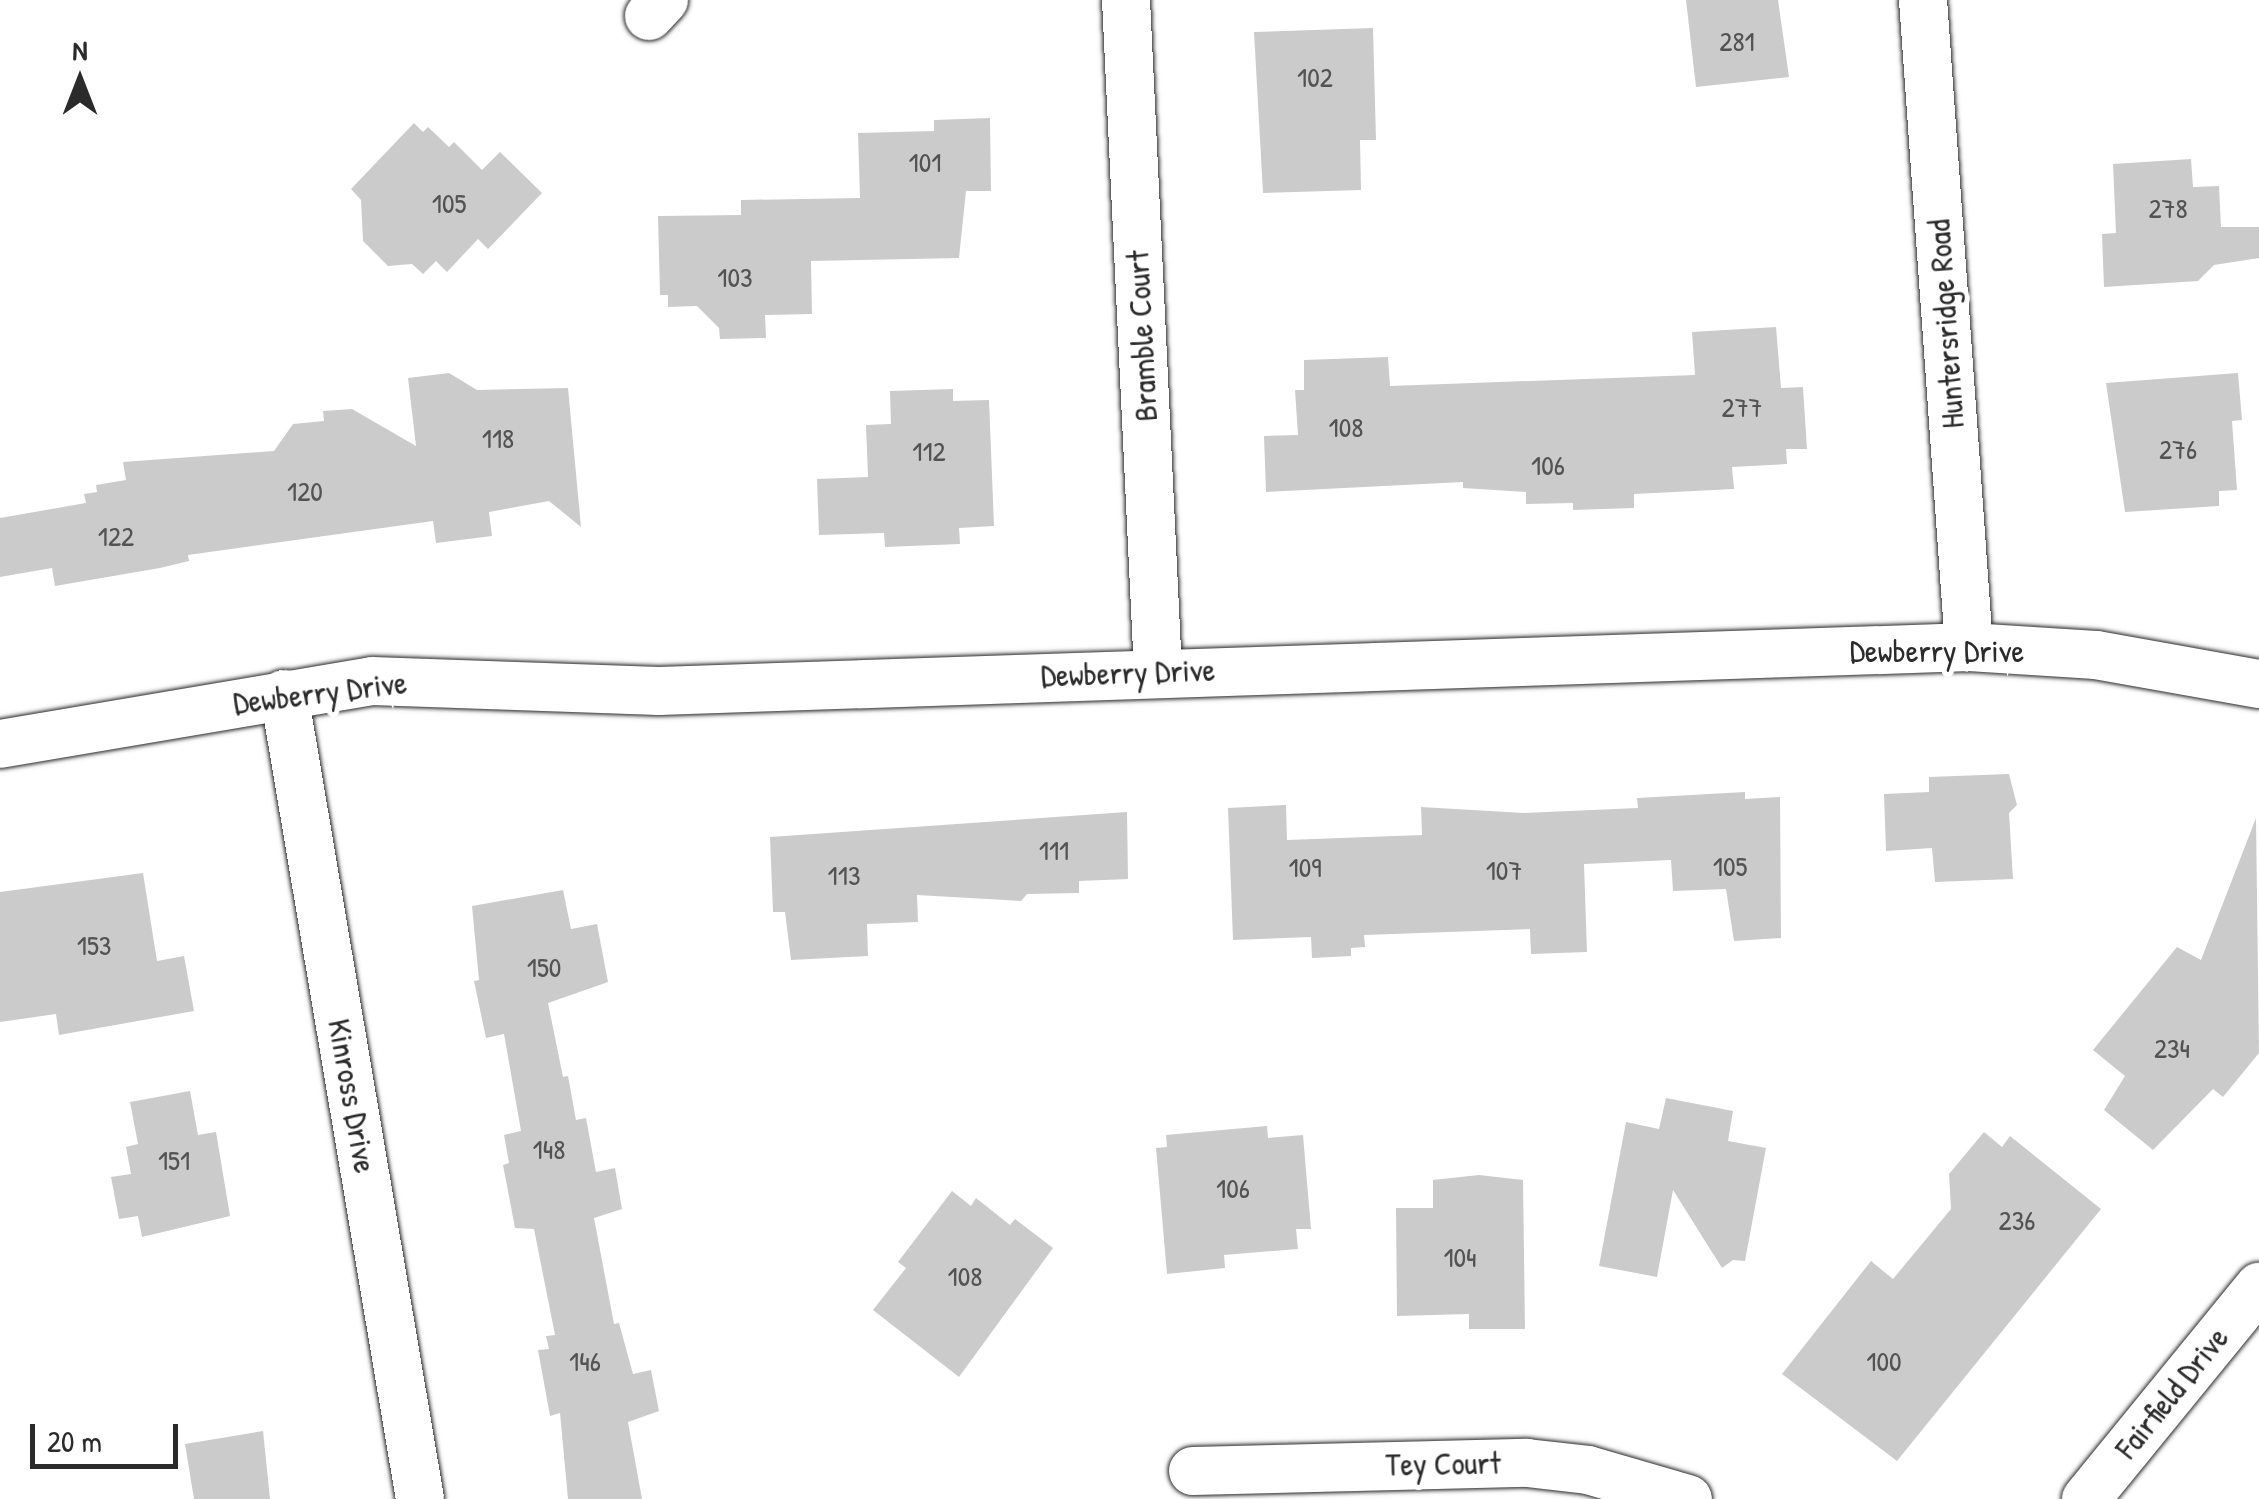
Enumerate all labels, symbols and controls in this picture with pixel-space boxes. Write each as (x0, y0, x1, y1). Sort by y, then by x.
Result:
house number: 281 (1719, 24, 1755, 58)
north arrow (30, 30, 130, 130)
text: N (73, 31, 87, 69)
house number: 102 (1297, 60, 1333, 94)
house number: 101 (909, 145, 941, 179)
house number: 105 (432, 186, 466, 220)
house number: 278 (2148, 191, 2188, 225)
street label: Huntersridge Road (1920, 218, 1972, 430)
street label: Bramble Court (1118, 250, 1166, 422)
house number: 103 (717, 260, 753, 294)
house number: 277 (1722, 390, 1762, 424)
house number: 108 (1329, 410, 1363, 444)
house number: 118 (482, 421, 514, 455)
house number: 276 (2159, 432, 2197, 466)
house number: 112 (912, 434, 946, 468)
house number: 106 (1531, 448, 1565, 482)
house number: 120 (287, 474, 323, 508)
house number: 122 (98, 519, 134, 553)
street label: Dewberry Drive (1850, 632, 2024, 670)
street label: Dewberry Drive (1040, 651, 1216, 695)
street label: Dewberry Drive (231, 663, 409, 723)
house number: 111 (1039, 833, 1069, 867)
house number: 105 (1713, 849, 1747, 883)
house number: 109 (1289, 850, 1321, 884)
house number: 107 (1486, 853, 1522, 887)
house number: 113 (828, 858, 860, 892)
house number: 153 (77, 928, 111, 962)
house number: 150 (527, 950, 561, 984)
street label: Kinross Drive (320, 1016, 384, 1176)
house number: 234 (2154, 1031, 2190, 1065)
house number: 148 (533, 1132, 565, 1166)
house number: 151 (158, 1143, 190, 1177)
house number: 106 (1216, 1171, 1250, 1205)
house number: 236 (1999, 1203, 2035, 1237)
house number: 104 (1443, 1240, 1477, 1274)
house number: 108 (948, 1259, 982, 1293)
street label: Fairfield Drive (2107, 1319, 2237, 1467)
house number: 146 (569, 1344, 601, 1378)
house number: 100 (1866, 1344, 1902, 1378)
scale bar (35, 1404, 182, 1466)
text: 20 m (47, 1421, 102, 1461)
street label: Tey Court (1385, 1444, 1501, 1484)

